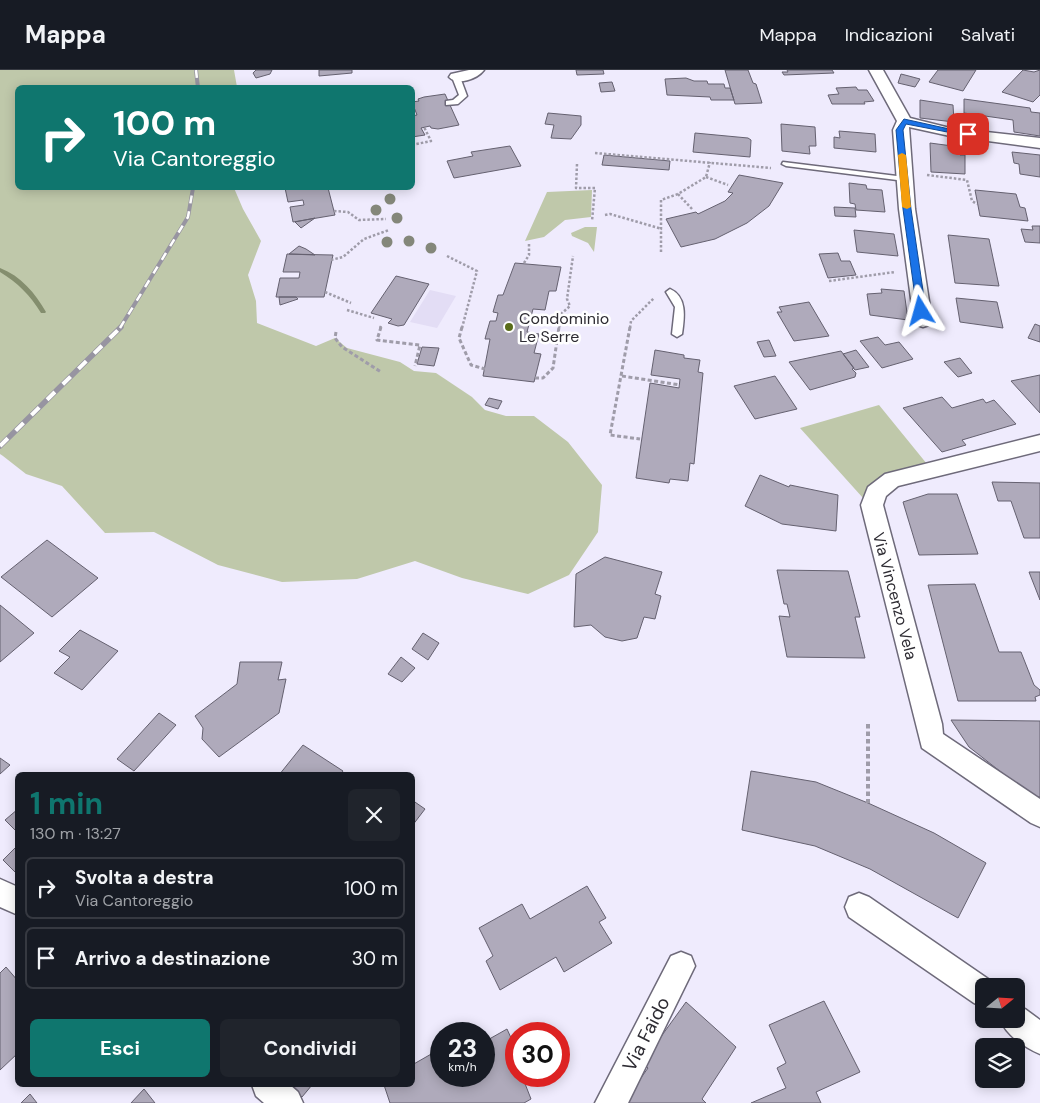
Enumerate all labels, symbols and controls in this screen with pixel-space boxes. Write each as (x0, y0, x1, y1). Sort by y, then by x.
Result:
text: Mappa (25, 19, 106, 50)
text: Mappa (759, 23, 817, 47)
text: Indicazioni (845, 23, 933, 47)
text: Salvati (961, 23, 1015, 47)
text: 100 m (113, 100, 216, 146)
icon: right (30, 105, 95, 170)
pin (947, 113, 989, 155)
icon: arrive (954, 120, 982, 148)
text: Via Cantoreggio (113, 144, 276, 173)
position arrow (894, 284, 946, 336)
place label: Condominio Le Serre (519, 308, 609, 347)
marker: Condominio Le Serre (503, 321, 515, 333)
street label: Via Vincenzo Vela (868, 530, 922, 662)
text: 1 min (30, 784, 103, 823)
button: close (348, 789, 400, 841)
text: 130 m · 13:27 (30, 823, 121, 844)
text: Svolta a destra (75, 865, 214, 890)
icon: right (32, 874, 60, 902)
text: 100 m (344, 876, 398, 901)
text: Via Cantoreggio (75, 890, 193, 911)
icon: arrive (32, 944, 60, 972)
text: Arrivo a destinazione (75, 946, 270, 971)
text: 30 m (352, 946, 398, 971)
north arrow (975, 978, 1025, 1028)
map controls (975, 978, 1025, 1088)
street label: Via Faido (617, 993, 675, 1075)
button: Esci (30, 1019, 210, 1077)
button: Condividi (220, 1019, 400, 1077)
speed limit sign: 30 (505, 1022, 570, 1087)
text: 23 (448, 1032, 477, 1065)
button: layers (975, 1038, 1025, 1088)
text: km/h (448, 1059, 477, 1075)

